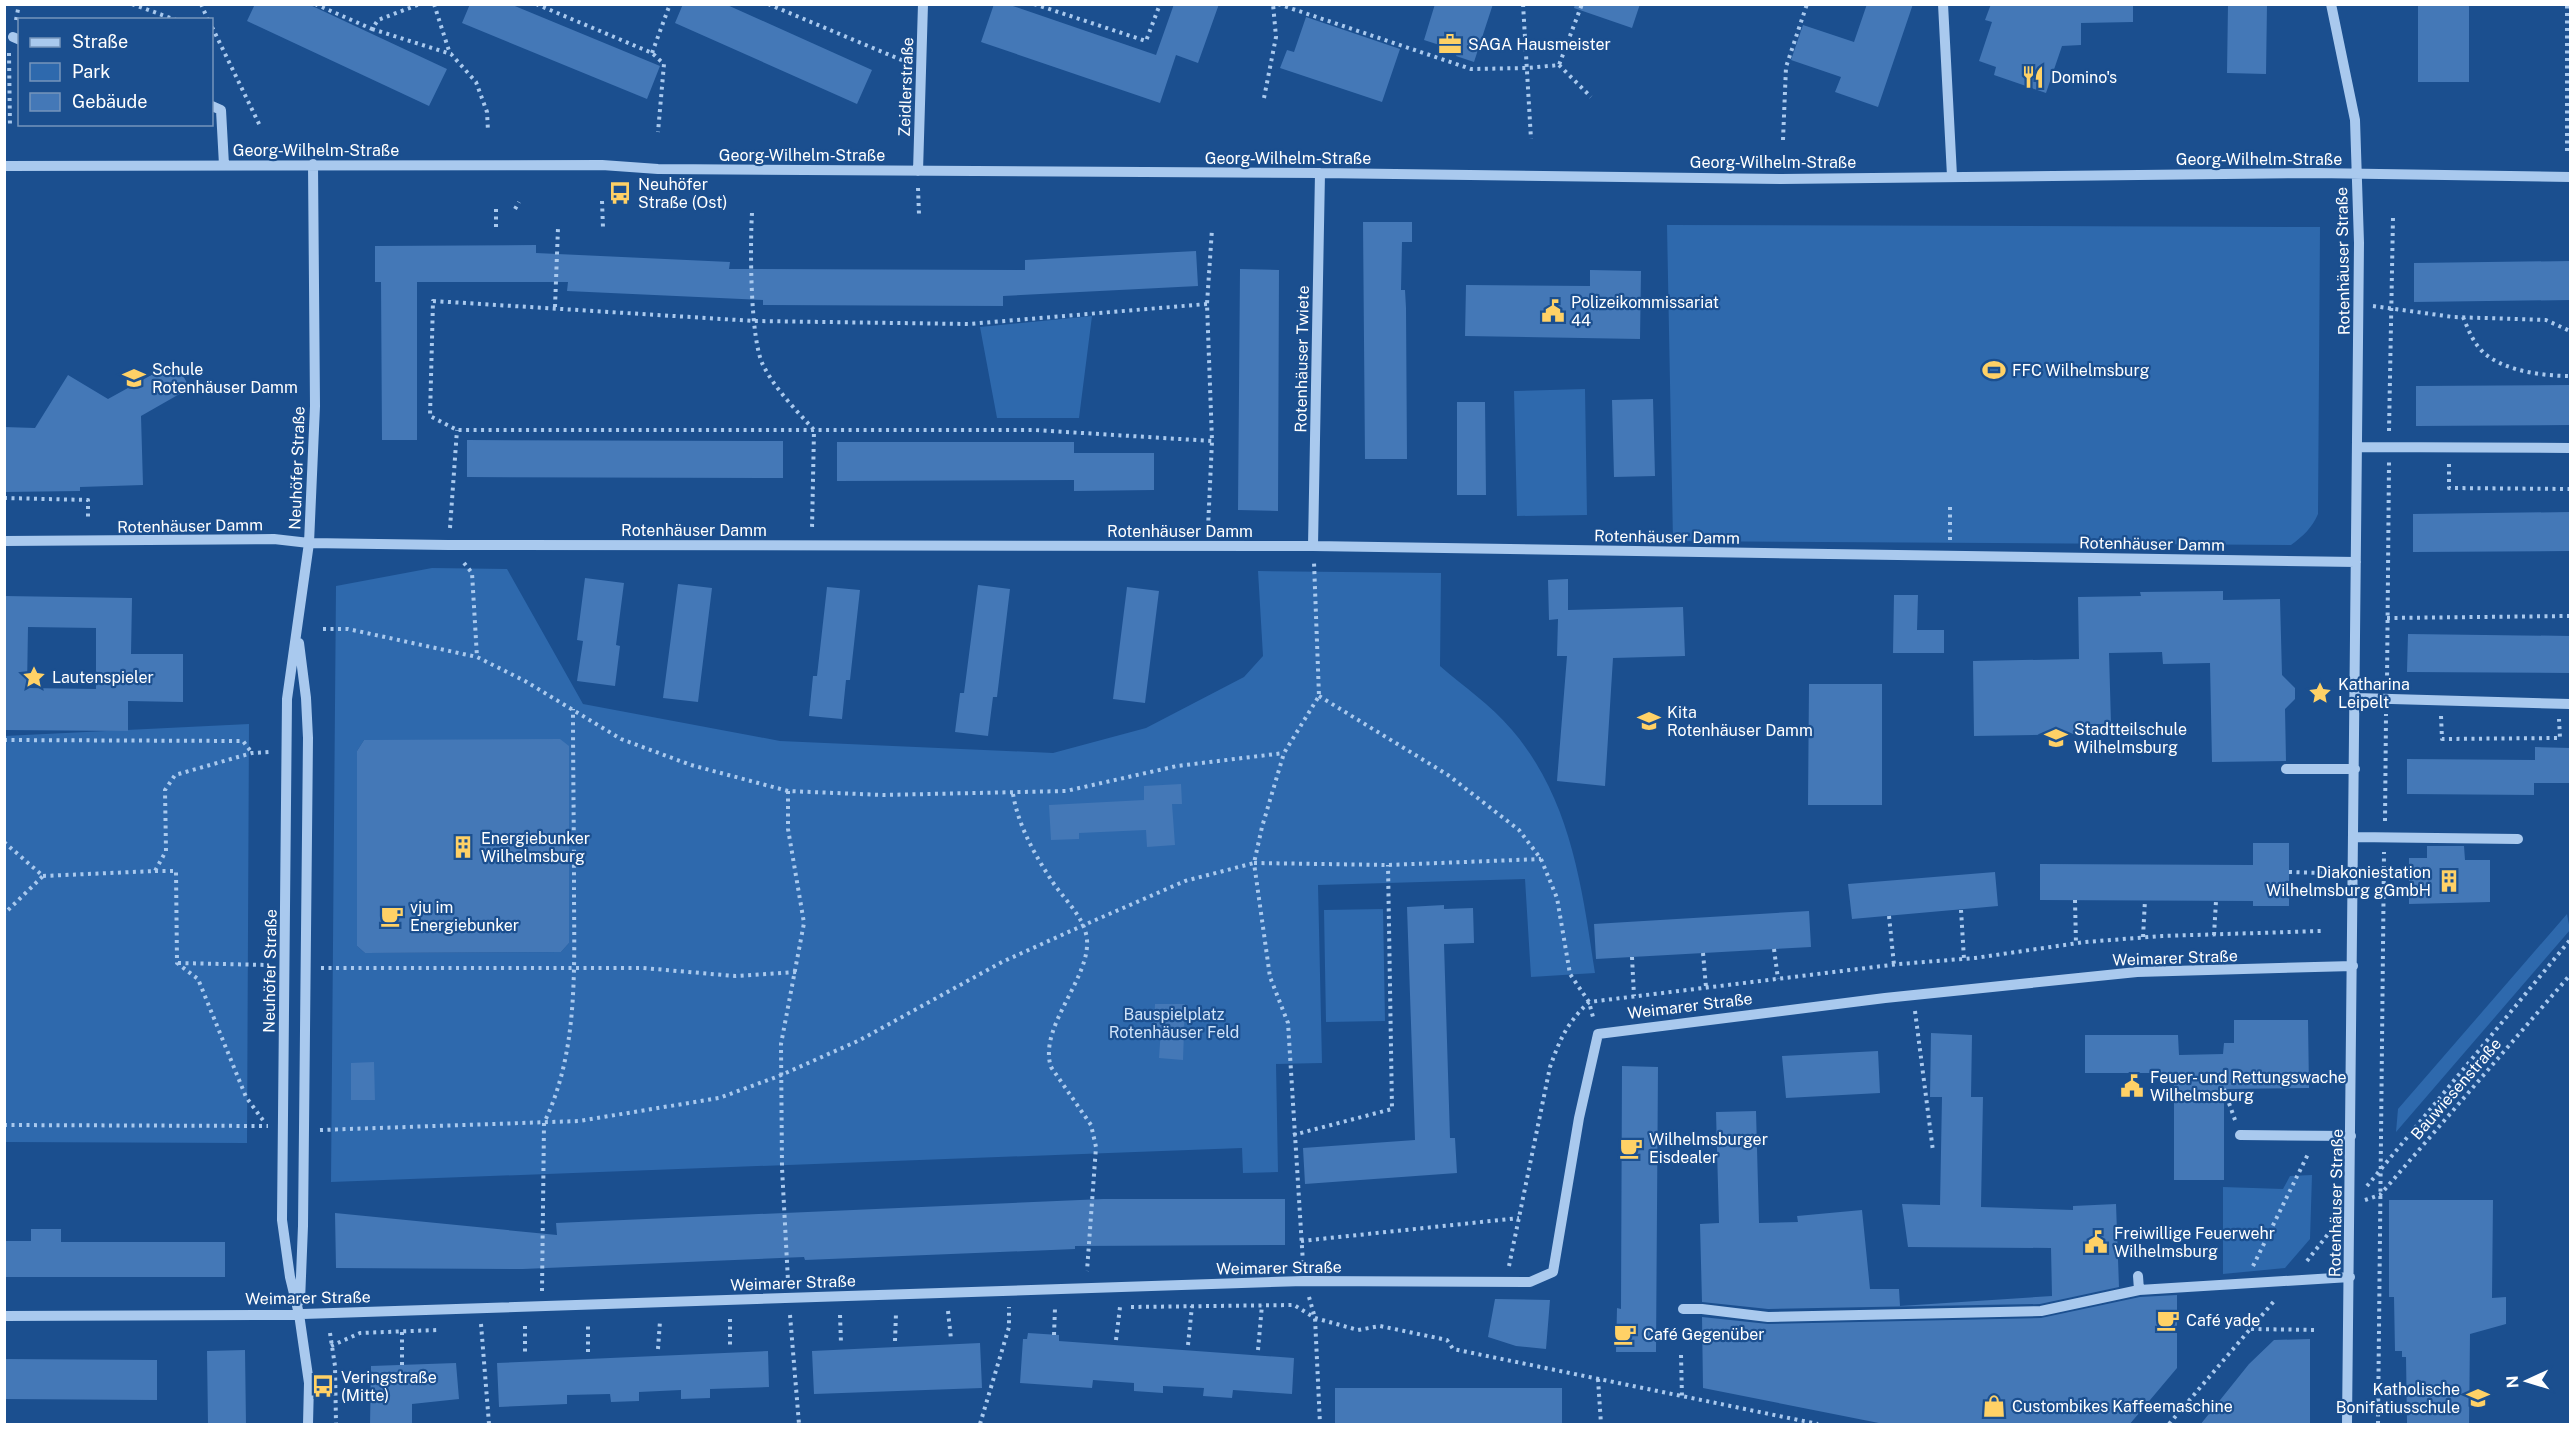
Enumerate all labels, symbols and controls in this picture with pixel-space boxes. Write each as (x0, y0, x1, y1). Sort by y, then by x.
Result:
legend (18, 18, 213, 126)
text: Straße (72, 31, 128, 52)
office icon: SAGA Hausmeister (1437, 31, 1463, 57)
place label: SAGA Hausmeister (1468, 35, 1611, 54)
street label: Zeidlerstraße (895, 37, 917, 137)
text: Park (72, 61, 110, 82)
restaurant icon: Domino's (2020, 64, 2046, 90)
place label: Domino's (2051, 68, 2117, 87)
text: Gebäude (72, 91, 147, 112)
street label: Georg-Wilhelm-Straße (233, 141, 399, 160)
street label: Georg-Wilhelm-Straße (719, 146, 885, 165)
street label: Georg-Wilhelm-Straße (1205, 149, 1371, 168)
street label: Georg-Wilhelm-Straße (2176, 150, 2342, 169)
street label: Georg-Wilhelm-Straße (1690, 153, 1856, 172)
place label: Neuhöfer Straße (Ost) (638, 175, 727, 212)
bus stop icon: Neuhöfer Straße (Ost) (607, 180, 633, 206)
street label: Rotenhäuser Straße (2332, 187, 2354, 335)
street label: Rotenhäuser Twiete (1291, 285, 1313, 433)
place label: Polizeikommissariat 44 (1571, 293, 1719, 330)
public building icon: Polizeikommissariat 44 (1540, 298, 1566, 324)
sports icon: FFC Wilhelmsburg (1981, 357, 2007, 383)
place label: Schule Rotenhäuser Damm (152, 360, 298, 397)
place label: FFC Wilhelmsburg (2012, 361, 2149, 380)
school or university icon: Schule Rotenhäuser Damm (121, 365, 147, 391)
street label: Neuhöfer Straße (285, 406, 309, 530)
street label: Rotenhäuser Damm (117, 515, 263, 537)
street label: Rotenhäuser Damm (621, 521, 767, 540)
street label: Rotenhäuser Damm (1107, 522, 1253, 541)
street label: Rotenhäuser Damm (1594, 526, 1740, 548)
street label: Rotenhäuser Damm (2079, 533, 2225, 555)
place icon: Lautenspieler (21, 664, 47, 690)
place label: Lautenspieler (52, 668, 154, 687)
place label: Katharina Leipelt (2338, 675, 2410, 712)
place icon: Katharina Leipelt (2307, 680, 2333, 706)
place label: Kita Rotenhäuser Damm (1667, 703, 1813, 740)
school or university icon: Kita Rotenhäuser Damm (1636, 708, 1662, 734)
place label: Stadtteilschule Wilhelmsburg (2074, 720, 2187, 757)
school or university icon: Stadtteilschule Wilhelmsburg (2043, 725, 2069, 751)
place label: Energiebunker Wilhelmsburg (481, 829, 590, 866)
building icon: Energiebunker Wilhelmsburg (450, 834, 476, 860)
place label: Diakoniestation Wilhelmsburg gGmbH (2266, 863, 2431, 900)
building icon: Diakoniestation Wilhelmsburg gGmbH (2436, 868, 2462, 894)
place label: vju im Energiebunker (410, 898, 519, 935)
cafe icon: vju im Energiebunker (379, 903, 405, 929)
street label: Neuhöfer Straße (259, 909, 281, 1033)
street label: Weimarer Straße (2112, 946, 2238, 970)
street label: Weimarer Straße (1627, 989, 1753, 1023)
park label: Bauspielplatz Rotenhäuser Feld (1109, 1005, 1239, 1042)
street label: Bauwiesenstraße (2407, 1034, 2505, 1144)
place label: Feuer- und Rettungswache Wilhelmsburg (2150, 1068, 2347, 1105)
public building icon: Feuer- und Rettungswache Wilhelmsburg (2119, 1073, 2145, 1099)
street label: Rotenhäuser Straße (2325, 1129, 2347, 1277)
place label: Wilhelmsburger Eisdealer (1649, 1130, 1768, 1167)
cafe icon: Wilhelmsburger Eisdealer (1618, 1135, 1644, 1161)
place label: Freiwillige Feuerwehr Wilhelmsburg (2114, 1224, 2275, 1261)
public building icon: Freiwillige Feuerwehr Wilhelmsburg (2083, 1229, 2109, 1255)
street label: Weimarer Straße (1216, 1257, 1342, 1279)
street label: Weimarer Straße (730, 1271, 856, 1295)
street label: Weimarer Straße (245, 1287, 371, 1309)
cafe icon: Café yade (2155, 1307, 2181, 1333)
place label: Café yade (2186, 1311, 2260, 1330)
cafe icon: Café Gegenüber (1612, 1321, 1638, 1347)
place label: Café Gegenüber (1643, 1325, 1765, 1344)
north arrow (2497, 1351, 2557, 1411)
place label: Veringstraße (Mitte) (341, 1368, 437, 1405)
bus stop icon: Veringstraße (Mitte) (310, 1373, 336, 1399)
text: N (2503, 1375, 2522, 1389)
place label: Katholische Bonifatiusschule (2336, 1380, 2460, 1417)
school or university icon: Katholische Bonifatiusschule (2465, 1385, 2491, 1411)
shop icon: Custombikes Kaffeemaschine (1981, 1393, 2007, 1419)
place label: Custombikes Kaffeemaschine (2012, 1397, 2233, 1416)

